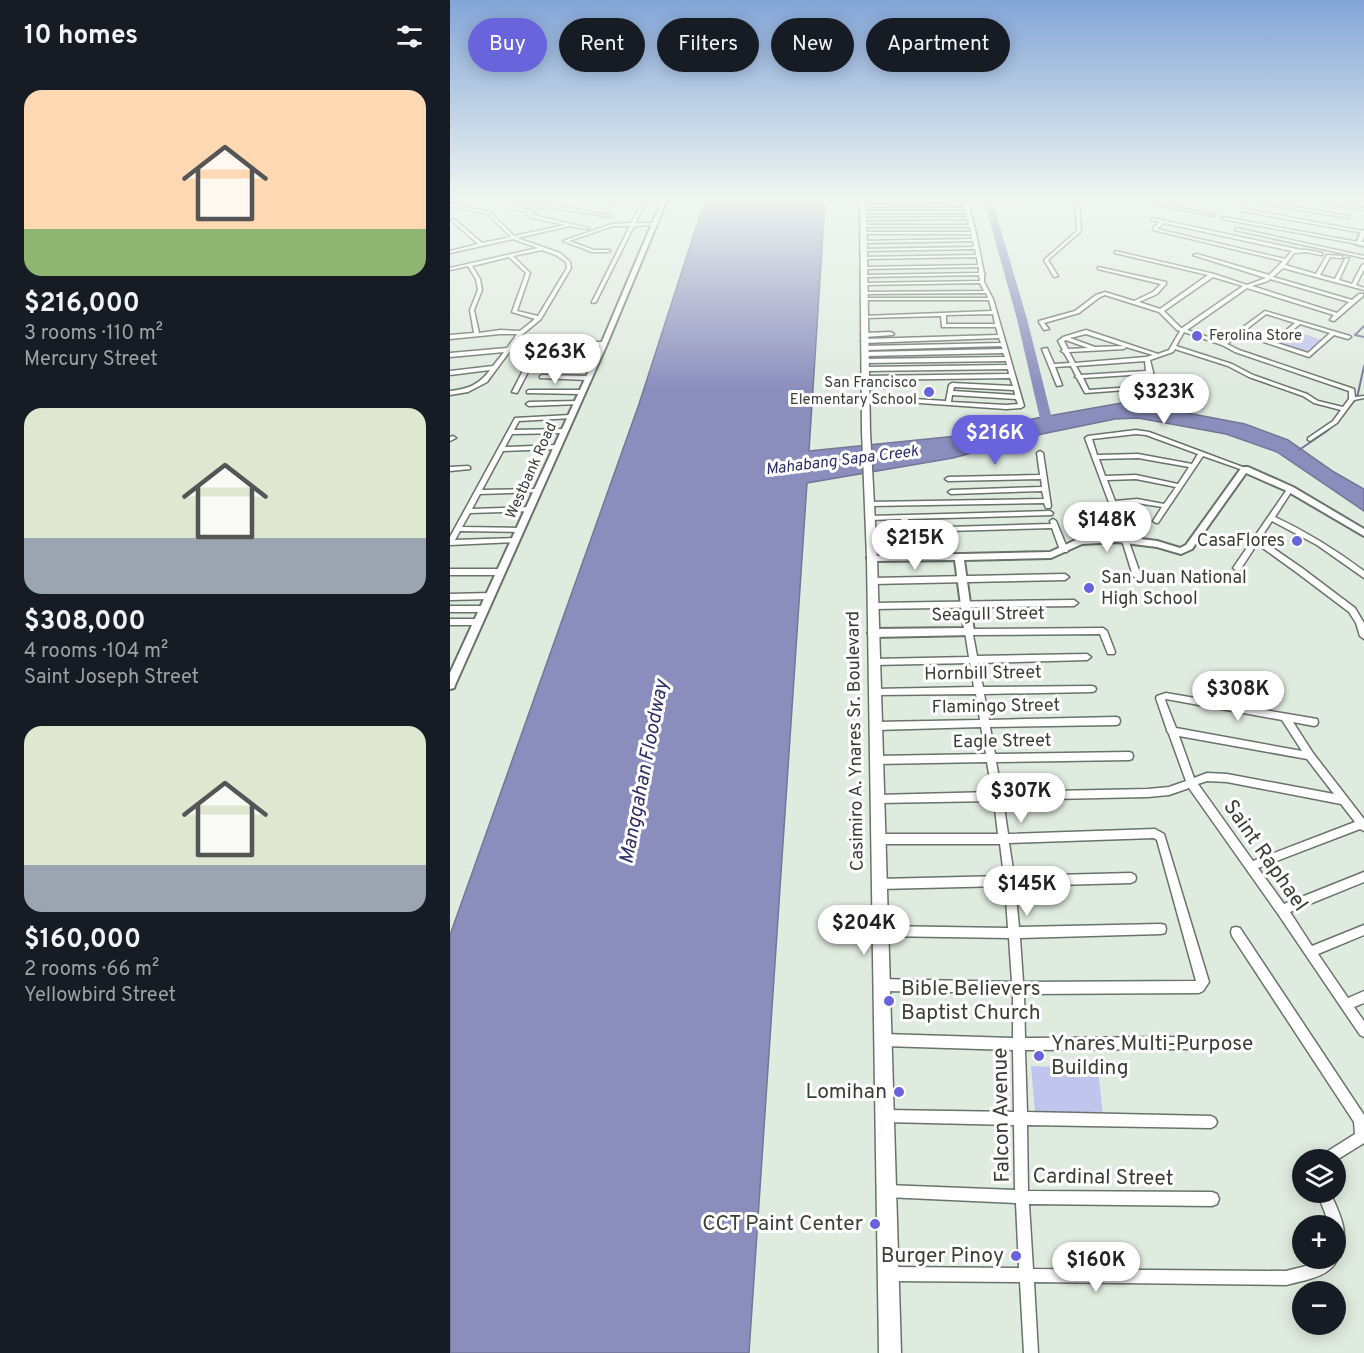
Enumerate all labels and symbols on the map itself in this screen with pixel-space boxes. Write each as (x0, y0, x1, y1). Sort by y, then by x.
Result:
place label: Ferolina Store (1209, 327, 1302, 346)
marker: Ferolina Store (1190, 329, 1204, 343)
pin: $263K (513, 334, 597, 385)
place label: San Francisco Elementary School (790, 374, 917, 410)
pin: $323K (1122, 374, 1206, 425)
marker: San Francisco Elementary School (922, 385, 936, 399)
pin: $216K (953, 415, 1037, 466)
street label: Westbank Road (502, 420, 562, 522)
water label: Mahabang Sapa Creek (764, 442, 920, 480)
pin: $148K (1065, 502, 1149, 553)
pin: $215K (873, 520, 957, 571)
place label: CasaFlores (1197, 530, 1285, 553)
marker: CasaFlores (1290, 534, 1304, 548)
place label: San Juan National High School (1101, 567, 1247, 611)
marker: San Juan National High School (1082, 581, 1096, 595)
street label: Seagull Street (931, 603, 1045, 627)
street label: Casimiro A. Ynares Sr. Boulevard (842, 611, 870, 871)
street label: Hornbill Street (924, 661, 1042, 687)
pin: $308K (1196, 671, 1280, 722)
water label: Manggahan Floodway (614, 676, 676, 866)
street label: Flamingo Street (931, 694, 1061, 720)
street label: Eagle Street (952, 730, 1052, 754)
pin: $307K (979, 773, 1063, 824)
street label: Saint Raphael (1217, 795, 1313, 917)
pin: $145K (985, 866, 1069, 917)
pin: $204K (822, 905, 906, 956)
place label: Bible Believers Baptist Church (901, 976, 1041, 1027)
marker: Bible Believers Baptist Church (882, 994, 896, 1008)
place label: Ynares Multi-Purpose Building (1051, 1031, 1253, 1082)
street label: Falcon Avenue (987, 1047, 1017, 1183)
marker: Ynares Multi-Purpose Building (1032, 1049, 1046, 1063)
place label: Lomihan (805, 1079, 887, 1106)
marker: Lomihan (892, 1085, 906, 1099)
street label: Cardinal Street (1032, 1163, 1174, 1193)
place label: CCT Paint Center (702, 1211, 863, 1238)
marker: CCT Paint Center (868, 1217, 882, 1231)
pin: $160K (1054, 1242, 1138, 1293)
place label: Burger Pinoy (881, 1243, 1004, 1270)
marker: Burger Pinoy (1009, 1249, 1023, 1263)

